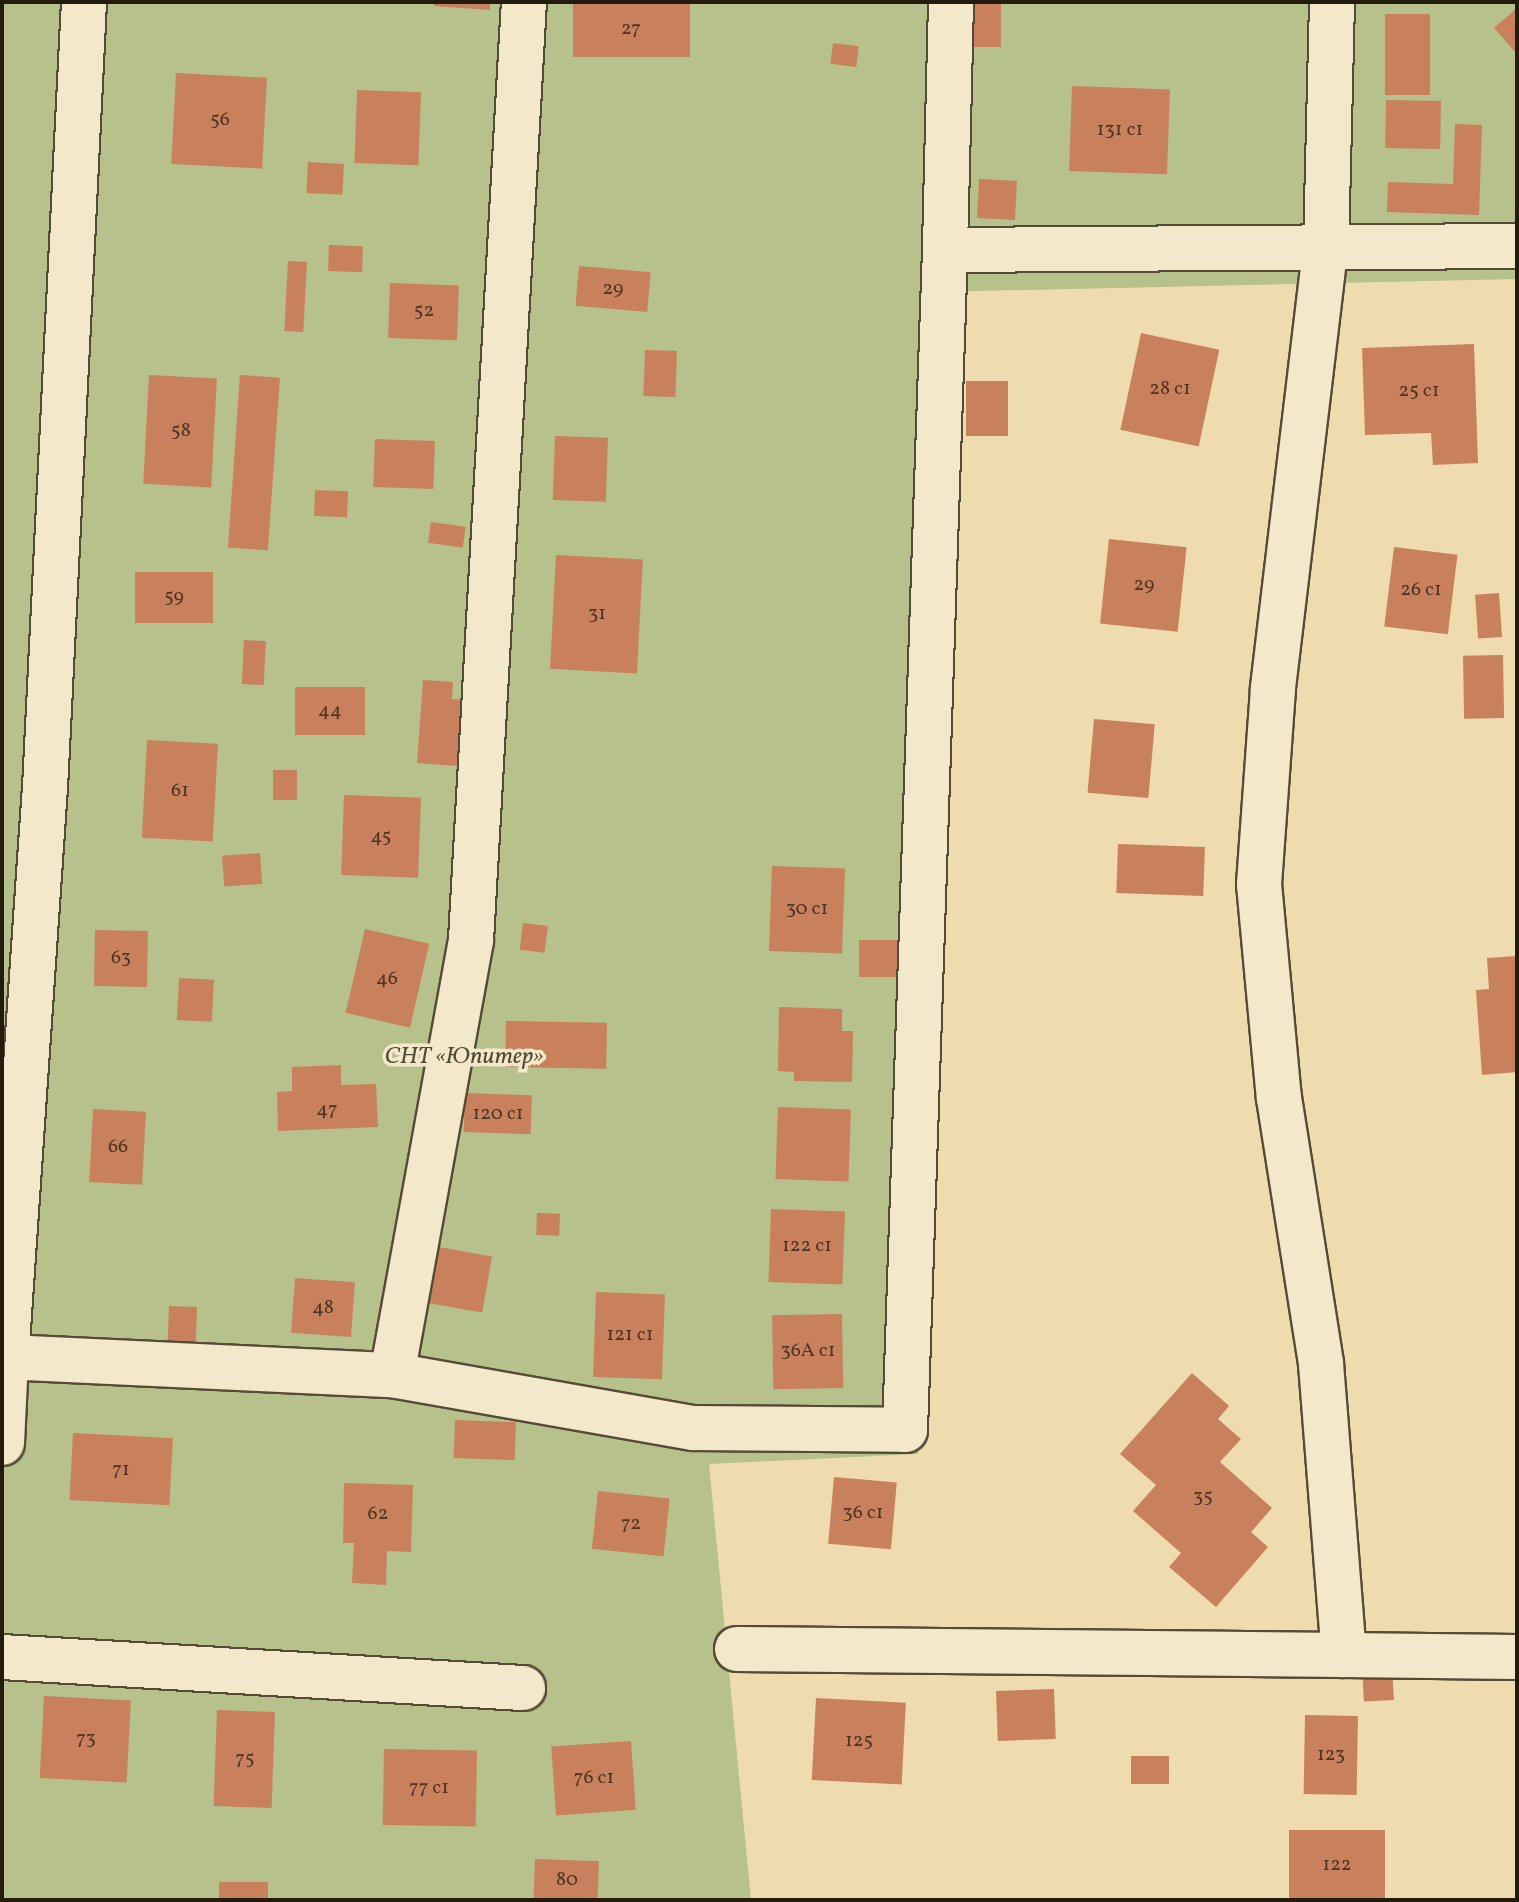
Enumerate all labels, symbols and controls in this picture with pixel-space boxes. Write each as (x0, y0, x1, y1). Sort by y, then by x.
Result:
house number: 27 (621, 17, 641, 41)
house number: 56 (210, 108, 230, 132)
house number: 131 с1 (1097, 118, 1143, 142)
house number: 29 (603, 277, 623, 301)
house number: 52 (414, 299, 434, 323)
house number: 28 с1 (1149, 377, 1191, 401)
house number: 25 с1 (1398, 379, 1440, 403)
house number: 58 (171, 419, 191, 443)
house number: 29 (1134, 573, 1154, 597)
house number: 26 с1 (1400, 578, 1442, 602)
house number: 59 (164, 585, 184, 609)
house number: 31 (588, 602, 606, 626)
house number: 44 (318, 699, 342, 723)
house number: 61 (171, 779, 189, 803)
house number: 45 (371, 825, 391, 849)
house number: 30 с1 (786, 897, 828, 921)
house number: 63 (111, 946, 131, 970)
house number: 46 (376, 967, 398, 991)
park label: СНТ «Юпитер» (384, 1044, 544, 1072)
house number: 47 (316, 1098, 338, 1122)
house number: 120 с1 (472, 1102, 524, 1126)
house number: 66 (108, 1135, 128, 1159)
house number: 122 с1 (782, 1234, 832, 1258)
house number: 48 (312, 1296, 334, 1320)
house number: 121 с1 (607, 1323, 653, 1347)
house number: 36А с1 (780, 1339, 836, 1363)
house number: 71 (112, 1458, 130, 1482)
house number: 35 (1193, 1485, 1213, 1509)
house number: 36 с1 (842, 1501, 884, 1525)
house number: 62 (368, 1502, 388, 1526)
house number: 72 (621, 1512, 641, 1536)
house number: 73 (76, 1727, 96, 1751)
house number: 125 (845, 1729, 873, 1753)
house number: 123 (1317, 1743, 1345, 1767)
house number: 75 (235, 1747, 255, 1771)
house number: 76 с1 (574, 1766, 614, 1790)
house number: 77 с1 (409, 1776, 449, 1800)
house number: 122 (1322, 1853, 1352, 1877)
house number: 80 (556, 1868, 578, 1892)

